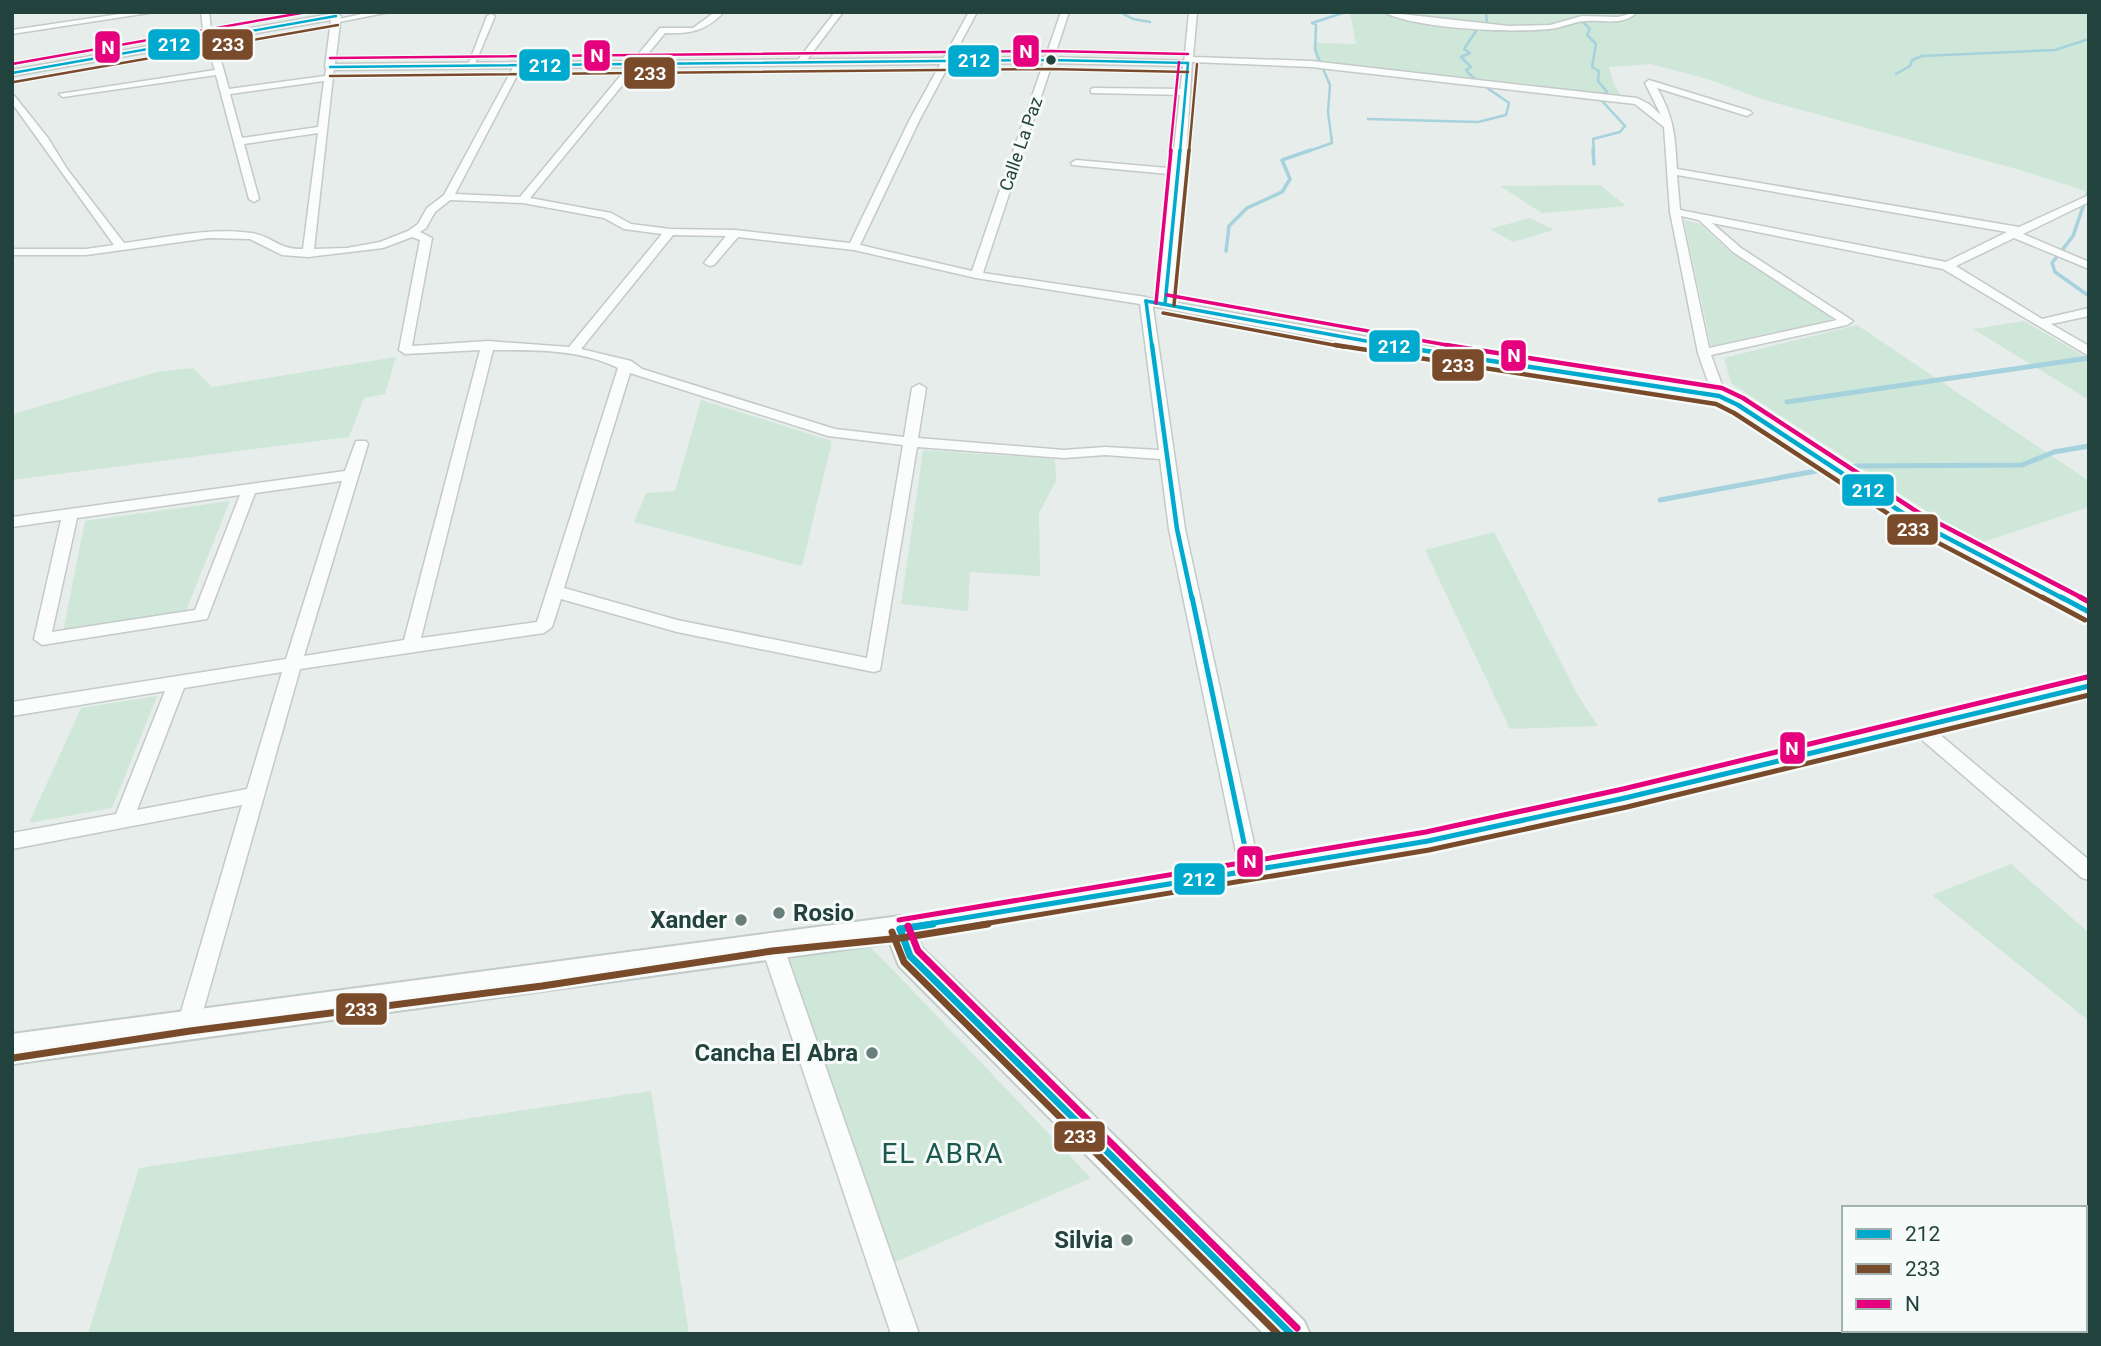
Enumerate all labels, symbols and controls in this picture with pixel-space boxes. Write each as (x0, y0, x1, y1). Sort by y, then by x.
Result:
line badge: 212 (147, 28, 201, 61)
line badge: 233 (201, 28, 254, 61)
line badge: N (94, 30, 121, 64)
text: 212 (158, 33, 190, 56)
text: 233 (212, 33, 244, 56)
line badge: N (1012, 34, 1040, 68)
text: N (101, 36, 115, 59)
line badge: N (583, 39, 611, 72)
text: N (1019, 40, 1033, 63)
text: N (590, 44, 604, 67)
line badge: 212 (947, 44, 1000, 78)
line badge: 212 (518, 48, 571, 82)
text: 212 (958, 49, 990, 72)
unlabelled marker (1044, 53, 1058, 67)
text: 212 (529, 54, 561, 77)
line badge: 233 (623, 56, 676, 90)
text: 233 (634, 62, 666, 85)
street label: Calle La Paz (995, 94, 1046, 194)
line badge: 212 (1368, 329, 1421, 363)
text: 212 (1378, 335, 1410, 358)
line badge: N (1500, 339, 1527, 372)
text: N (1507, 344, 1521, 367)
line badge: 233 (1431, 348, 1485, 382)
text: 233 (1442, 354, 1474, 377)
line badge: 212 (1841, 473, 1895, 507)
text: 212 (1852, 479, 1884, 502)
line badge: 233 (1886, 513, 1939, 546)
text: 233 (1897, 518, 1929, 541)
line badge: N (1779, 731, 1806, 765)
text: N (1785, 737, 1799, 760)
line badge: N (1236, 845, 1264, 878)
text: N (1243, 850, 1257, 873)
line badge: 212 (1173, 862, 1226, 896)
text: 212 (1183, 868, 1215, 891)
place label: Rosio (793, 899, 854, 927)
marker: Rosio (771, 905, 787, 921)
place label: Xander (650, 906, 727, 934)
marker: Xander (733, 912, 749, 928)
line badge: 233 (335, 992, 388, 1026)
text: 233 (345, 998, 377, 1021)
place label: Cancha El Abra (695, 1039, 858, 1067)
marker: Cancha El Abra (864, 1045, 880, 1061)
line badge: 233 (1053, 1120, 1106, 1153)
text: 233 (1064, 1125, 1096, 1148)
district label: EL ABRA (881, 1137, 1005, 1170)
legend (1842, 1206, 2087, 1332)
text: 212 (1905, 1222, 1941, 1246)
place label: Silvia (1054, 1226, 1113, 1254)
marker: Silvia (1119, 1232, 1135, 1248)
text: 233 (1905, 1257, 1940, 1281)
text: N (1905, 1292, 1920, 1316)

